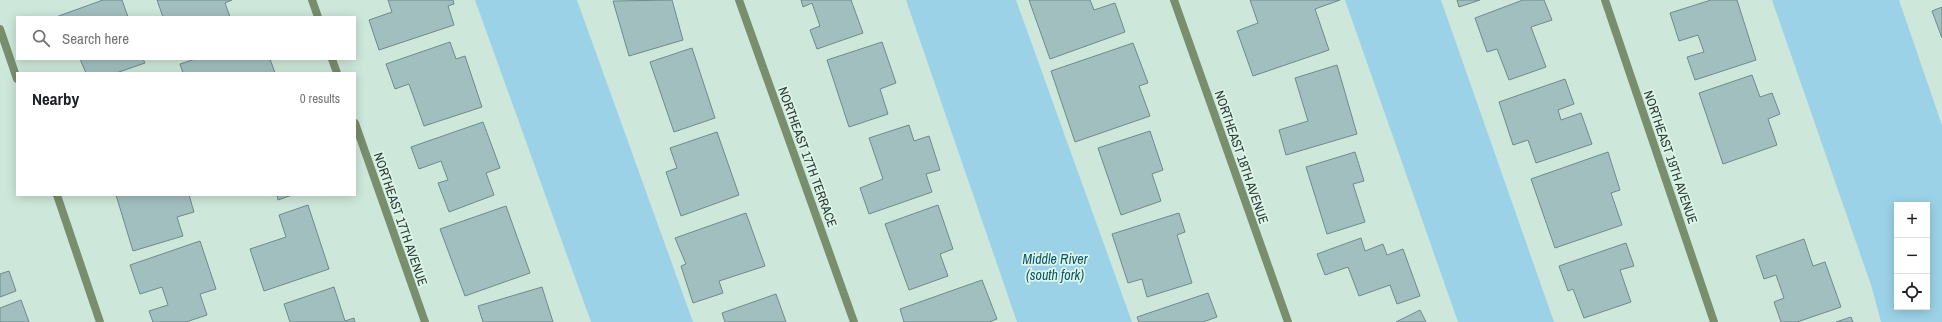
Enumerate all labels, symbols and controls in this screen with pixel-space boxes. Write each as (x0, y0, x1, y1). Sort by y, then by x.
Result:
search box (16, 16, 356, 60)
icon: search (30, 27, 52, 49)
text: Search here (62, 28, 129, 49)
street label: NORTHEAST 17TH TERRACE (774, 85, 841, 230)
text: Nearby (32, 87, 79, 110)
street label: NORTHEAST 18TH AVENUE (1211, 88, 1272, 226)
street label: NORTHEAST 19TH AVENUE (1640, 88, 1701, 226)
text: 0 results (300, 90, 340, 107)
street label: NORTHEAST 17TH AVENUE (370, 150, 431, 288)
map controls (1894, 202, 1930, 310)
button: + (1894, 202, 1930, 238)
button: − (1894, 238, 1930, 274)
water label: Middle River (south fork) (1022, 250, 1089, 284)
button: locate (1894, 274, 1930, 310)

